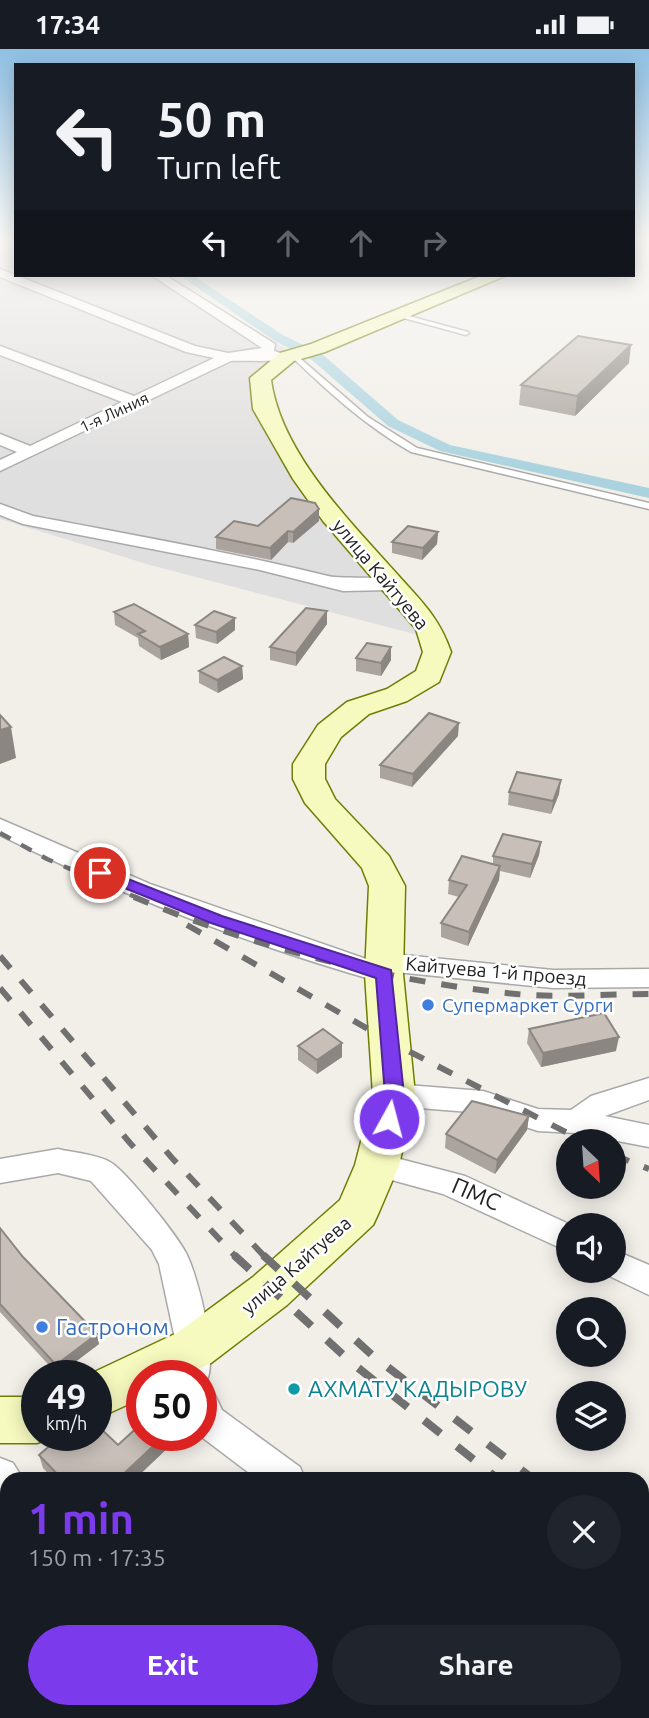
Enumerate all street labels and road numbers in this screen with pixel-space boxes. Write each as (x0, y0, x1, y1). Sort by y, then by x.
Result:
street label: 1-я Линия (77, 388, 151, 436)
street label: улица Кайтуева (328, 514, 434, 634)
street label: Кайтуева 1-й проезд (405, 952, 587, 990)
street label: ПМС (448, 1172, 504, 1215)
street label: улица Кайтуева (237, 1212, 355, 1318)

